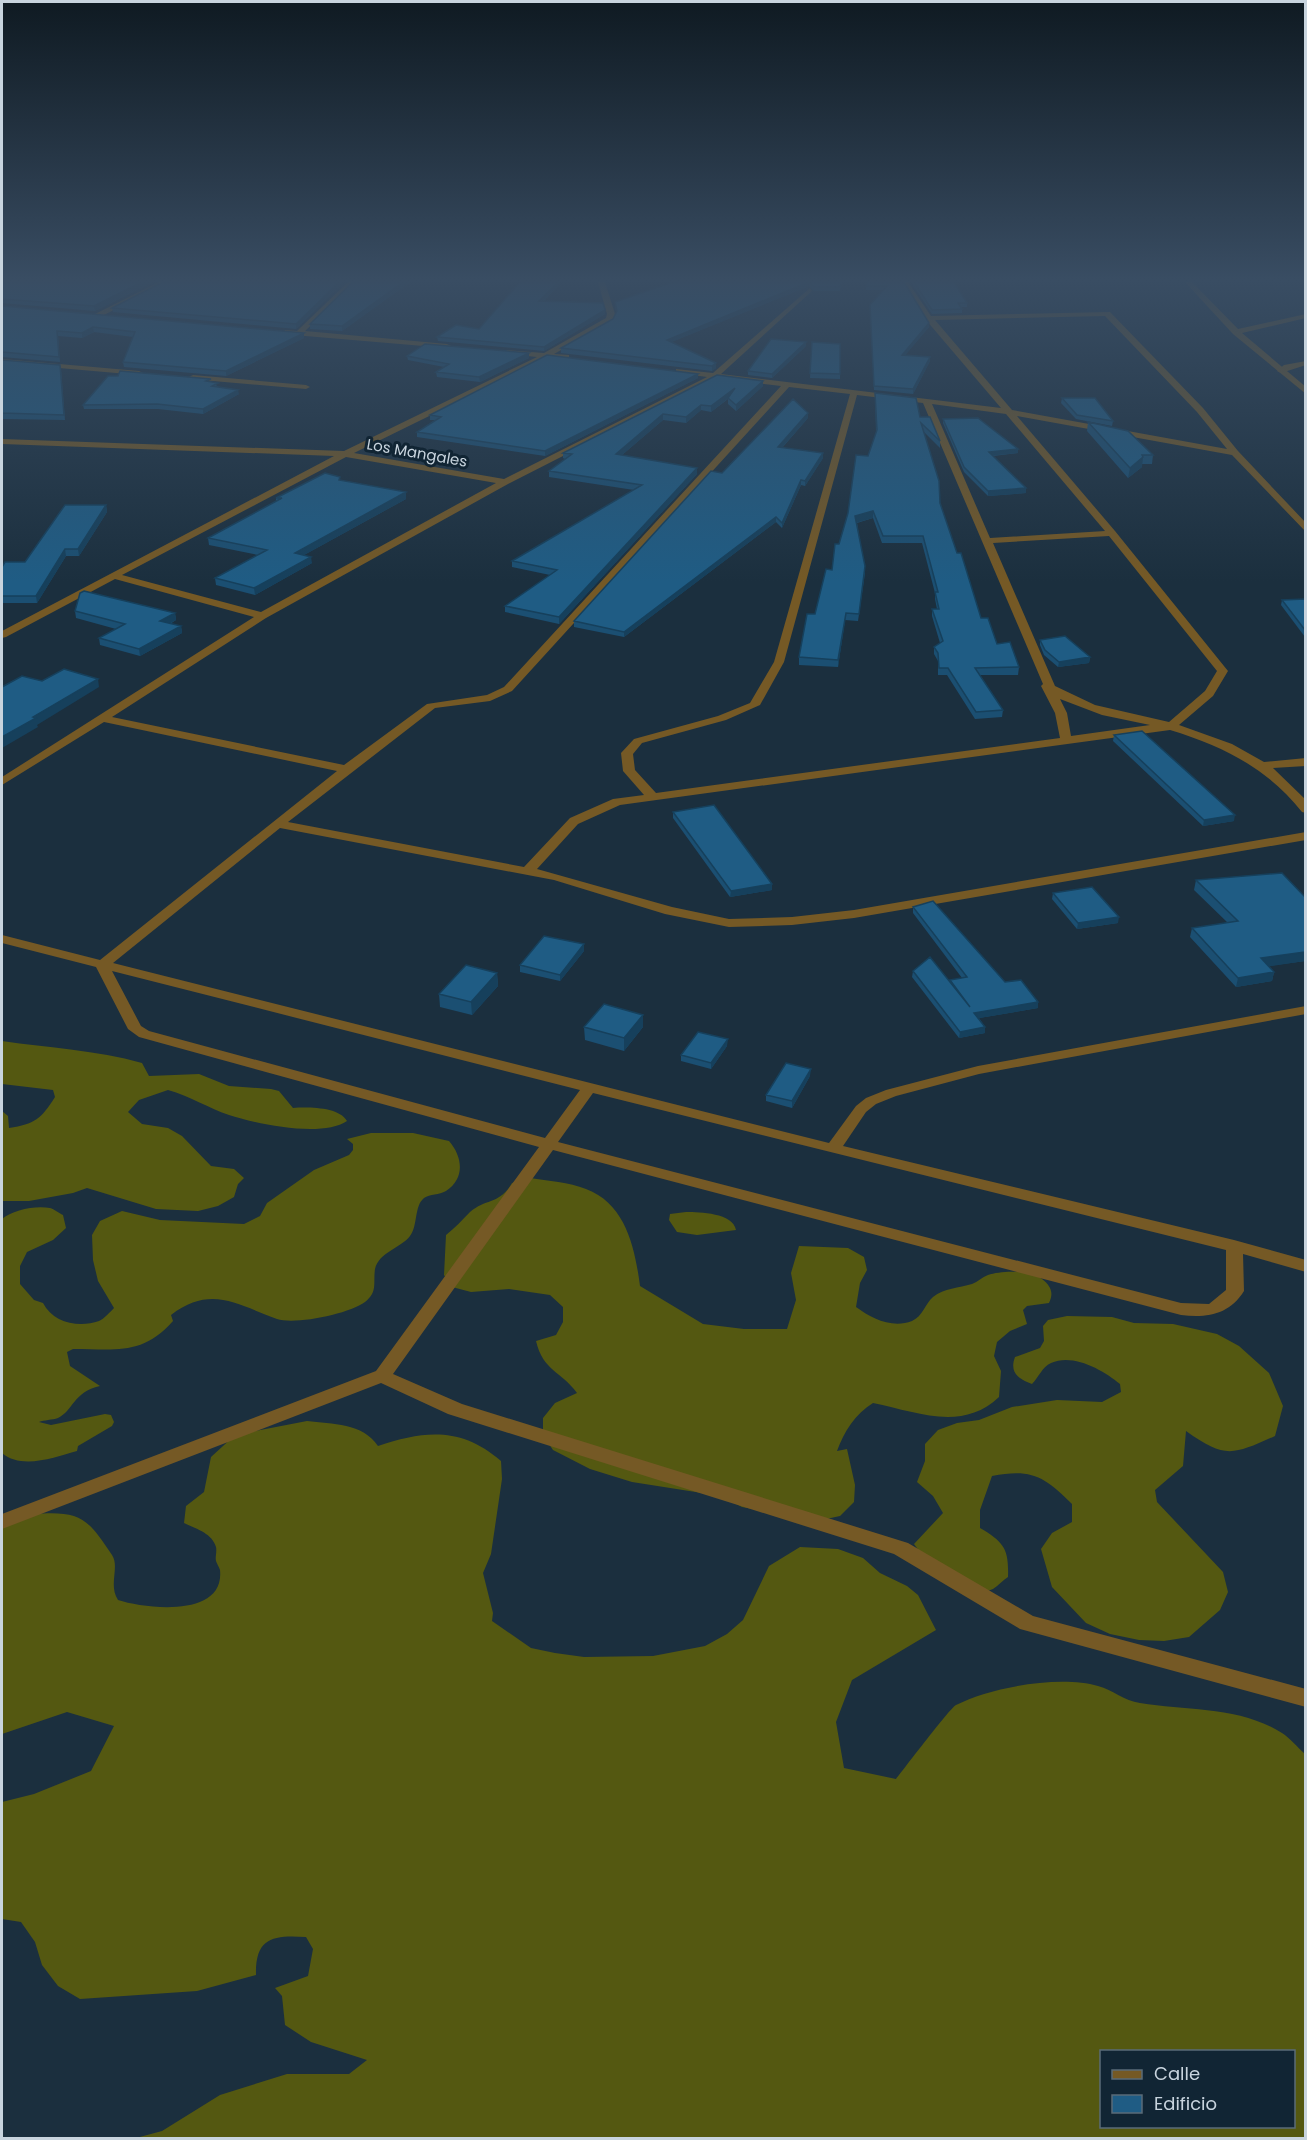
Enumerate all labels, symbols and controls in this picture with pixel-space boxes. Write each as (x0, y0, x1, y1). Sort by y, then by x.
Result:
street label: Los Mangales (365, 433, 469, 472)
legend (1100, 2050, 1295, 2128)
text: Calle (1154, 2061, 1200, 2086)
text: Edificio (1154, 2091, 1217, 2116)

